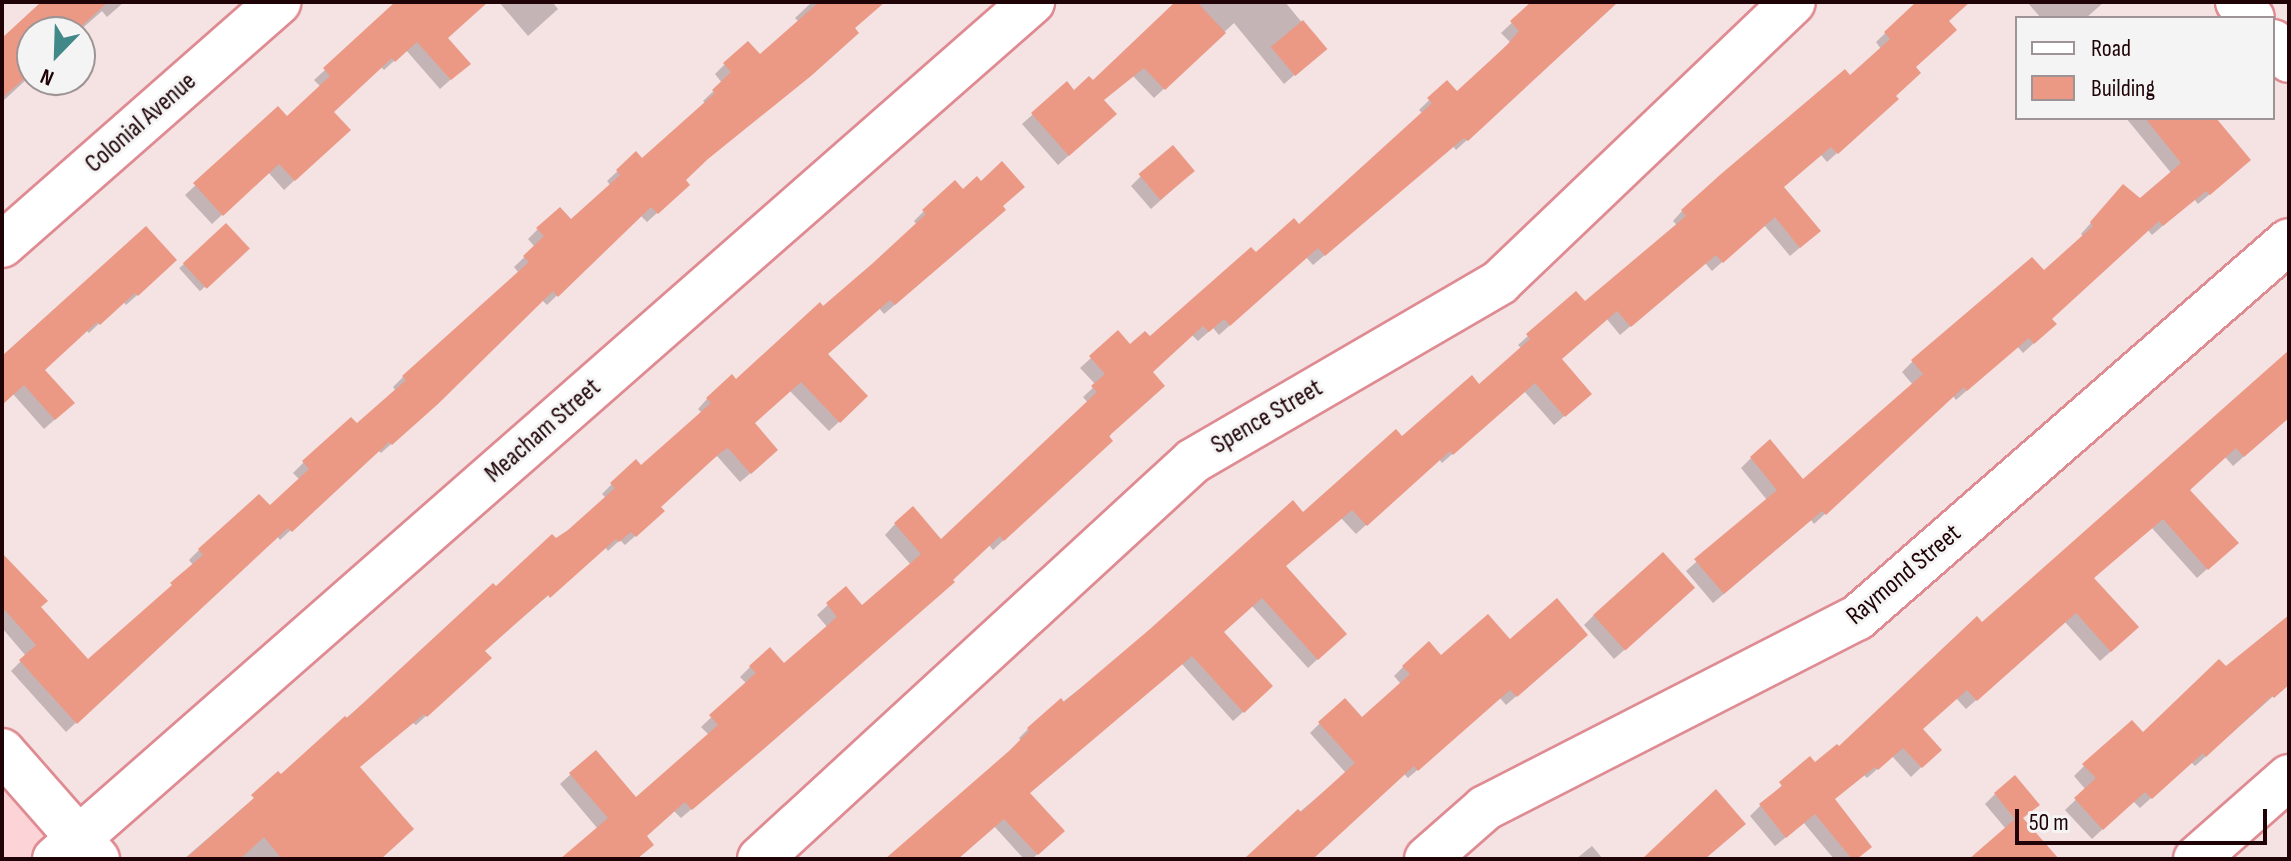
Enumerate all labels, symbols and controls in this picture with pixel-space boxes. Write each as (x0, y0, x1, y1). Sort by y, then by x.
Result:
north arrow (16, 16, 96, 96)
legend (2015, 16, 2275, 120)
text: Road (2091, 34, 2131, 63)
text: N (37, 62, 58, 91)
street label: Colonial Avenue (79, 66, 203, 180)
text: Building (2091, 74, 2155, 103)
street label: Meacham Street (479, 372, 607, 490)
street label: Spence Street (1206, 373, 1328, 461)
street label: Raymond Street (1840, 518, 1968, 632)
scale bar (2019, 793, 2271, 843)
text: 50 m (2029, 808, 2069, 837)

